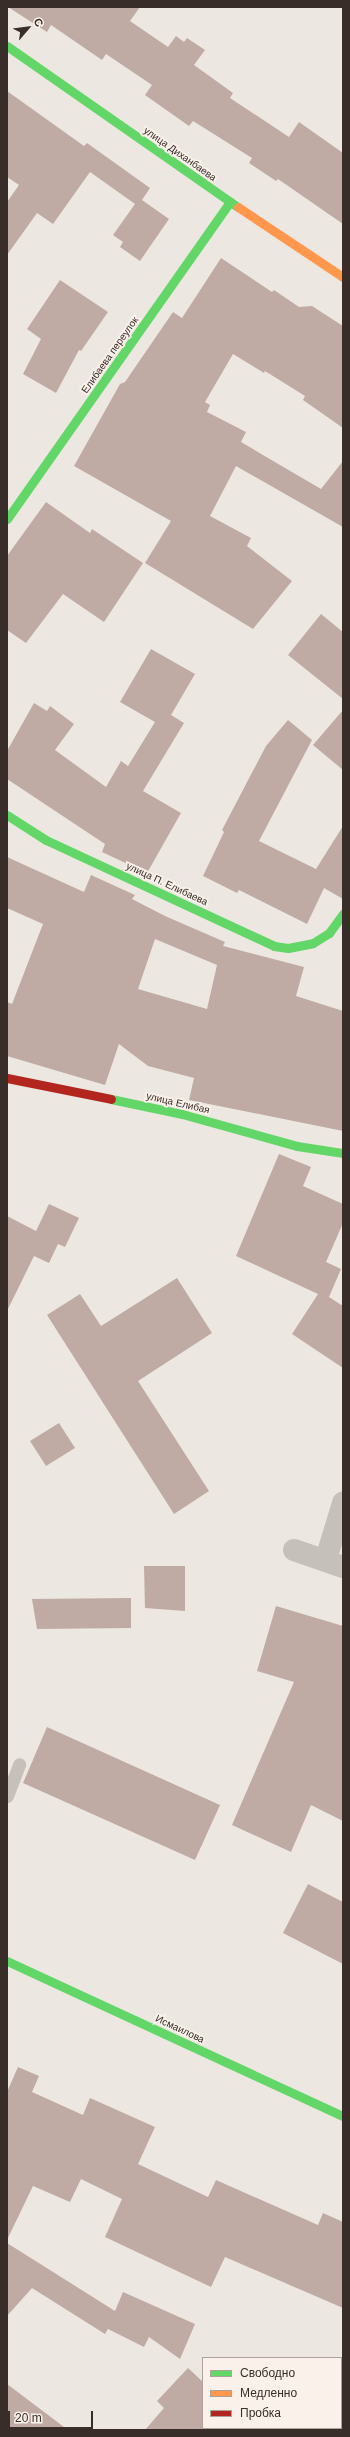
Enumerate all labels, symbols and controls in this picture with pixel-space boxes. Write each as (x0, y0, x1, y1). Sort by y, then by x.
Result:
north arrow (8, 8, 48, 48)
text: С (31, 16, 46, 29)
street label: улица Диханбаева (141, 124, 219, 184)
street label: Елибаева переулок (79, 314, 141, 396)
street label: улица П. Елибаева (124, 860, 210, 908)
street label: улица Елибая (145, 1090, 211, 1116)
street label: Исмаилова (154, 2012, 206, 2046)
legend (202, 2357, 342, 2429)
text: Свободно (240, 2366, 295, 2380)
text: Медленно (240, 2386, 297, 2400)
scale bar (10, 2403, 95, 2429)
text: Пробка (240, 2406, 281, 2420)
text: 20 m (15, 2411, 42, 2425)

